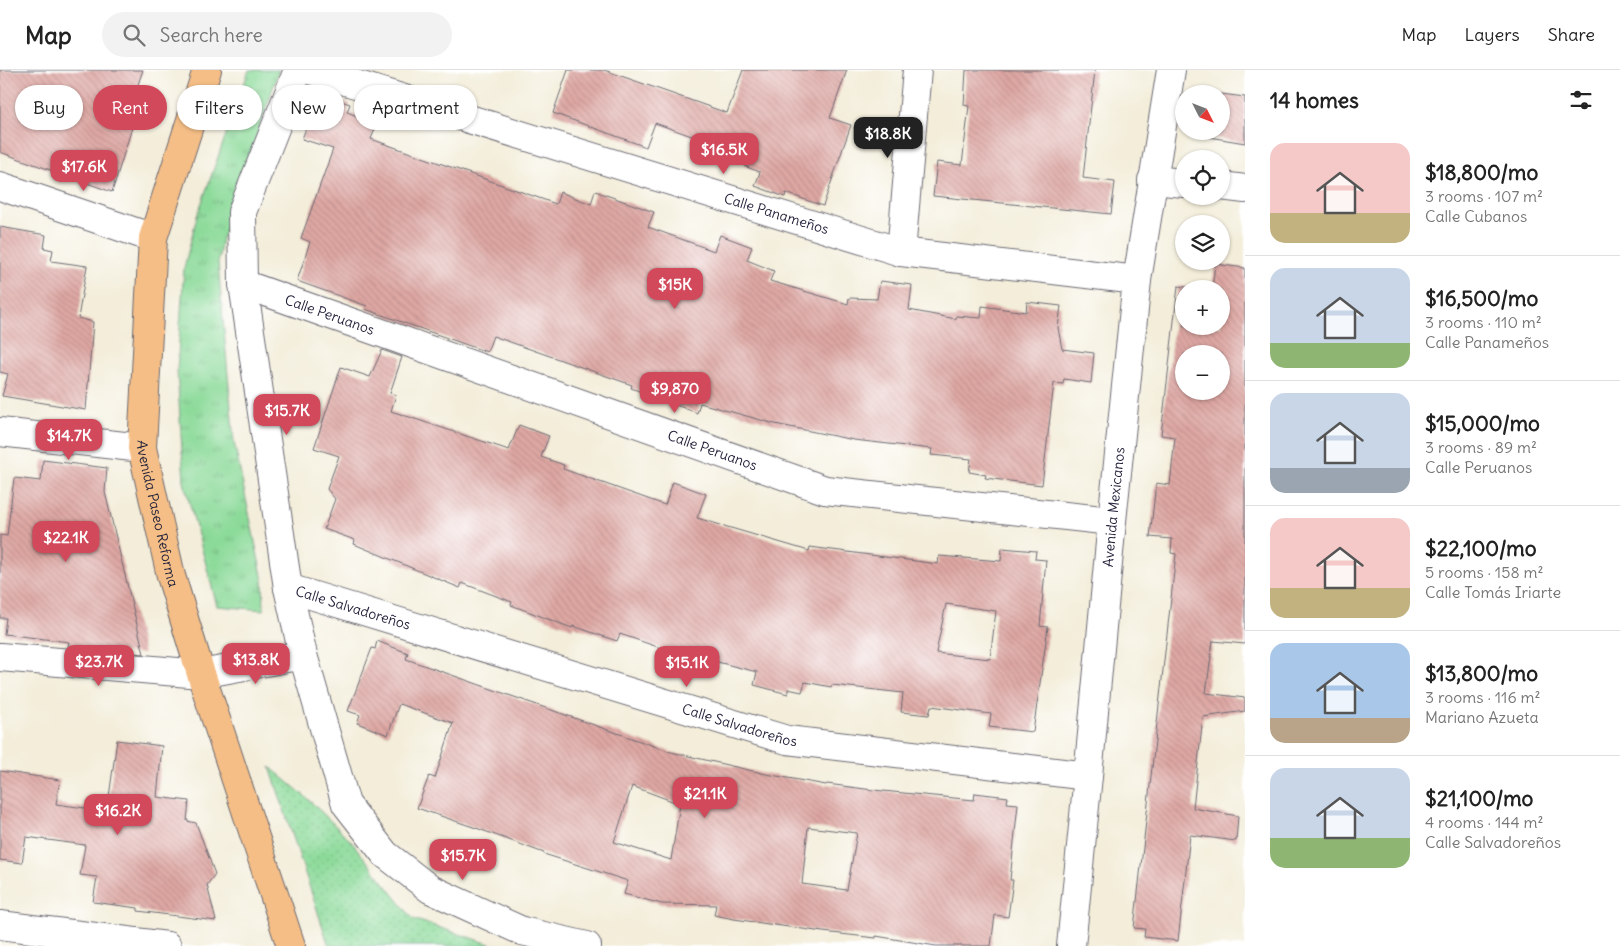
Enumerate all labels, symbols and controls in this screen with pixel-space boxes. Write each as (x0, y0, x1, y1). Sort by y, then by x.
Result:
search box (102, 12, 452, 57)
text: Map (25, 20, 72, 50)
icon: search (120, 21, 148, 49)
text: Search here (160, 23, 263, 47)
text: Map (1401, 23, 1436, 46)
text: Layers (1464, 23, 1520, 46)
text: Share (1548, 23, 1595, 46)
chip: Buy (15, 85, 83, 130)
chip: Rent (93, 85, 167, 130)
chip: Filters (177, 85, 262, 130)
chip: New (272, 85, 344, 130)
chip: Apartment (354, 85, 477, 130)
north arrow (1175, 85, 1230, 140)
map controls (1175, 85, 1230, 400)
icon: filters (1567, 86, 1595, 114)
text: 14 homes (1270, 87, 1359, 114)
pin: $18.8K (847, 116, 929, 159)
text: $18.8K (865, 123, 911, 143)
pin: $16.5K (683, 132, 765, 175)
text: $16.5K (701, 139, 747, 159)
pin: $17.6K (43, 150, 125, 192)
button: locate (1175, 150, 1230, 205)
text: $17.6K (61, 156, 107, 176)
text: $18,800/mo (1425, 159, 1538, 186)
icon: home (1310, 163, 1370, 223)
text: 3 rooms · 107 m² (1425, 186, 1543, 206)
street label: Calle Panameños (722, 189, 831, 238)
text: Calle Cubanos (1425, 206, 1527, 226)
button: layers (1175, 215, 1230, 270)
pin: $15K (645, 268, 705, 310)
text: $15K (658, 274, 692, 294)
button: + (1175, 280, 1230, 335)
text: $16,500/mo (1425, 285, 1538, 312)
icon: home (1310, 288, 1370, 348)
street label: Calle Peruanos (282, 291, 377, 339)
text: 3 rooms · 110 m² (1425, 312, 1542, 332)
text: Calle Panameños (1425, 332, 1549, 352)
button: − (1175, 345, 1230, 400)
pin: $9,870 (634, 372, 716, 414)
text: $9,870 (651, 378, 699, 398)
pin: $15.7K (246, 394, 328, 436)
text: $15.7K (264, 400, 310, 420)
text: $15,000/mo (1425, 410, 1540, 437)
icon: home (1310, 413, 1370, 473)
pin: $14.7K (28, 418, 110, 461)
text: $14.7K (46, 425, 92, 445)
street label: Calle Peruanos (665, 426, 760, 474)
text: 3 rooms · 89 m² (1425, 437, 1537, 457)
street label: Avenida Paseo Reforma (133, 440, 183, 589)
street label: Avenida Mexicanos (1099, 446, 1129, 568)
text: Calle Peruanos (1425, 457, 1532, 477)
pin: $22.1K (25, 520, 107, 563)
text: $22.1K (43, 527, 89, 547)
text: $22,100/mo (1425, 535, 1537, 562)
icon: home (1310, 538, 1370, 598)
text: 5 rooms · 158 m² (1425, 562, 1543, 582)
street label: Calle Salvadoreños (293, 582, 413, 634)
text: Calle Tomás Iriarte (1425, 582, 1561, 602)
pin: $13.8K (215, 642, 297, 685)
pin: $23.7K (58, 644, 140, 687)
pin: $15.1K (646, 646, 728, 688)
text: $13.8K (233, 649, 279, 669)
text: $23.7K (75, 651, 123, 671)
text: $15.1K (665, 652, 709, 672)
text: $13,800/mo (1425, 660, 1538, 687)
icon: home (1310, 663, 1370, 723)
text: 3 rooms · 116 m² (1425, 687, 1541, 707)
street label: Calle Salvadoreños (680, 700, 798, 750)
text: Mariano Azueta (1425, 707, 1539, 727)
pin: $21.1K (664, 776, 746, 819)
text: $21.1K (684, 783, 726, 803)
text: $21,100/mo (1425, 785, 1533, 812)
icon: home (1310, 788, 1370, 848)
pin: $16.2K (77, 794, 159, 836)
text: $16.2K (95, 800, 141, 820)
text: 4 rooms · 144 m² (1425, 812, 1544, 832)
text: Calle Salvadoreños (1425, 832, 1561, 852)
pin: $15.7K (422, 838, 504, 881)
text: $15.7K (440, 845, 486, 865)

